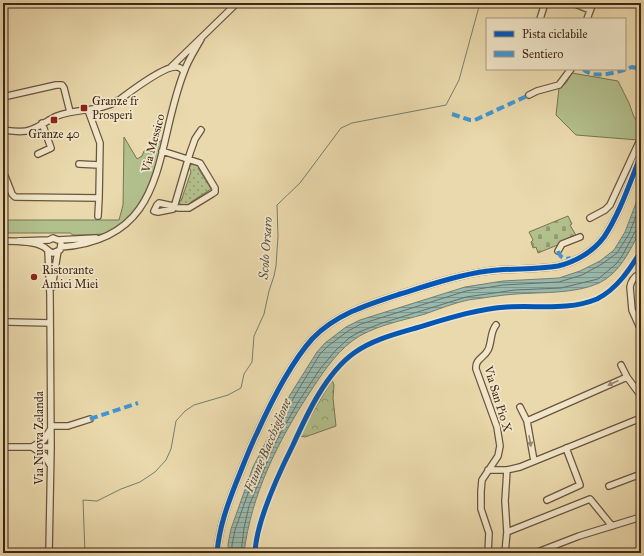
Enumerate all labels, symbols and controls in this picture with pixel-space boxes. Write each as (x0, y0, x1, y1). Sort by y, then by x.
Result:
legend (486, 18, 626, 70)
text: Pista ciclabile (522, 27, 587, 41)
text: Sentiero (522, 47, 563, 61)
place label: Granze fr Prosperi (92, 94, 139, 122)
marker: Granze fr Prosperi (79, 103, 89, 113)
street label: Via Messico (138, 112, 167, 175)
marker: Granze 40 (49, 115, 59, 125)
place label: Granze 40 (28, 127, 80, 141)
water label: Scolo Orsaro (256, 216, 276, 281)
place label: Ristorante Amici Miei (41, 263, 99, 291)
marker: Ristorante Amici Miei (29, 272, 39, 282)
street label: Via San Pio X (481, 363, 515, 434)
one-way arrow (606, 381, 618, 387)
street label: Via Nuova Zelanda (32, 390, 46, 486)
water label: Fiume Bacchiglione (241, 395, 295, 495)
one-way arrow (527, 435, 533, 447)

